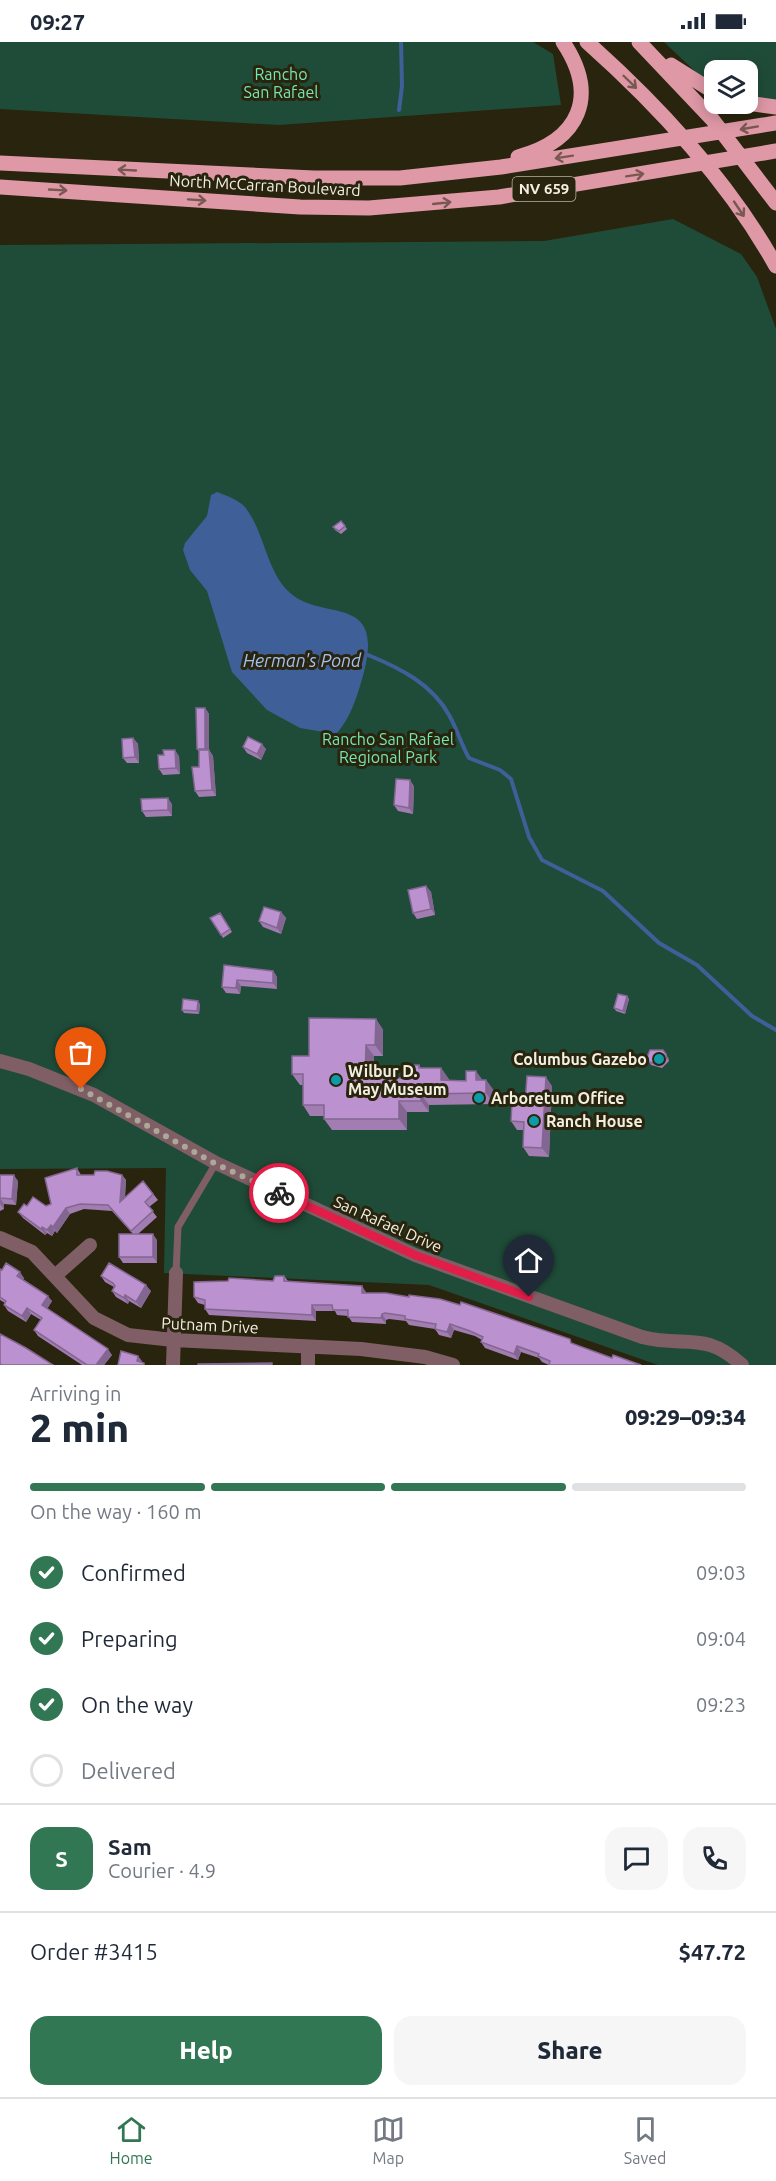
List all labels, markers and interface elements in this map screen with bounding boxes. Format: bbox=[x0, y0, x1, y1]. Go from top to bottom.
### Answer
text: 09:27 bbox=[30, 9, 85, 34]
map controls bbox=[704, 60, 758, 114]
button: layers bbox=[704, 60, 758, 114]
park label: Rancho San Rafael bbox=[244, 65, 318, 101]
one-way arrow bbox=[622, 74, 637, 89]
one-way arrow bbox=[740, 122, 759, 133]
one-way arrow bbox=[555, 152, 574, 163]
one-way arrow bbox=[118, 164, 138, 175]
one-way arrow bbox=[624, 169, 644, 180]
street label: North McCarran Boulevard bbox=[169, 171, 361, 199]
road number: NV 659 bbox=[512, 177, 576, 201]
one-way arrow bbox=[48, 184, 68, 195]
one-way arrow bbox=[186, 194, 206, 205]
one-way arrow bbox=[431, 198, 451, 209]
one-way arrow bbox=[733, 201, 745, 217]
water label: Herman's Pond bbox=[243, 650, 362, 670]
park label: Rancho San Rafael Regional Park bbox=[322, 730, 454, 766]
pin bbox=[55, 1027, 106, 1089]
icon: bag bbox=[64, 1036, 97, 1069]
place label: Columbus Gazebo bbox=[513, 1050, 647, 1068]
marker: Columbus Gazebo bbox=[652, 1052, 666, 1066]
place label: Wilbur D. May Museum bbox=[348, 1062, 447, 1098]
marker: Wilbur D. May Museum bbox=[329, 1073, 343, 1087]
place label: Arboretum Office bbox=[491, 1089, 624, 1107]
marker: Arboretum Office bbox=[472, 1091, 486, 1105]
place label: Ranch House bbox=[546, 1112, 643, 1130]
marker: Ranch House bbox=[527, 1114, 541, 1128]
courier bbox=[249, 1163, 309, 1223]
icon: bike bbox=[263, 1177, 296, 1210]
street label: San Rafael Drive bbox=[331, 1192, 445, 1256]
pin bbox=[503, 1235, 554, 1297]
icon: home bbox=[512, 1244, 545, 1277]
street label: Putnam Drive bbox=[161, 1313, 259, 1337]
text: Arriving in bbox=[30, 1382, 121, 1405]
text: 09:29–09:34 bbox=[625, 1404, 746, 1429]
text: 2 min bbox=[30, 1406, 129, 1449]
text: On the way · 160 m bbox=[30, 1500, 202, 1523]
icon: check bbox=[30, 1556, 63, 1589]
text: Confirmed bbox=[81, 1560, 186, 1585]
text: 09:03 bbox=[696, 1561, 746, 1584]
icon: check bbox=[30, 1622, 63, 1655]
text: Preparing bbox=[81, 1626, 178, 1651]
text: 09:04 bbox=[696, 1627, 746, 1650]
icon: check bbox=[30, 1688, 63, 1721]
text: On the way bbox=[81, 1692, 193, 1717]
text: 09:23 bbox=[696, 1693, 746, 1716]
text: Delivered bbox=[81, 1758, 176, 1783]
button: chat bbox=[605, 1827, 668, 1890]
button: phone bbox=[683, 1827, 746, 1890]
text: Sam bbox=[108, 1834, 152, 1859]
text: S bbox=[55, 1846, 68, 1871]
text: Courier · 4.9 bbox=[108, 1859, 216, 1882]
text: Order #3415 bbox=[30, 1939, 158, 1964]
text: $47.72 bbox=[679, 1939, 746, 1964]
button: Help bbox=[30, 2016, 382, 2085]
button: Share bbox=[394, 2016, 746, 2085]
tab: Home bbox=[110, 2113, 153, 2167]
tab: Map bbox=[372, 2113, 405, 2167]
tab: Saved bbox=[624, 2113, 666, 2167]

